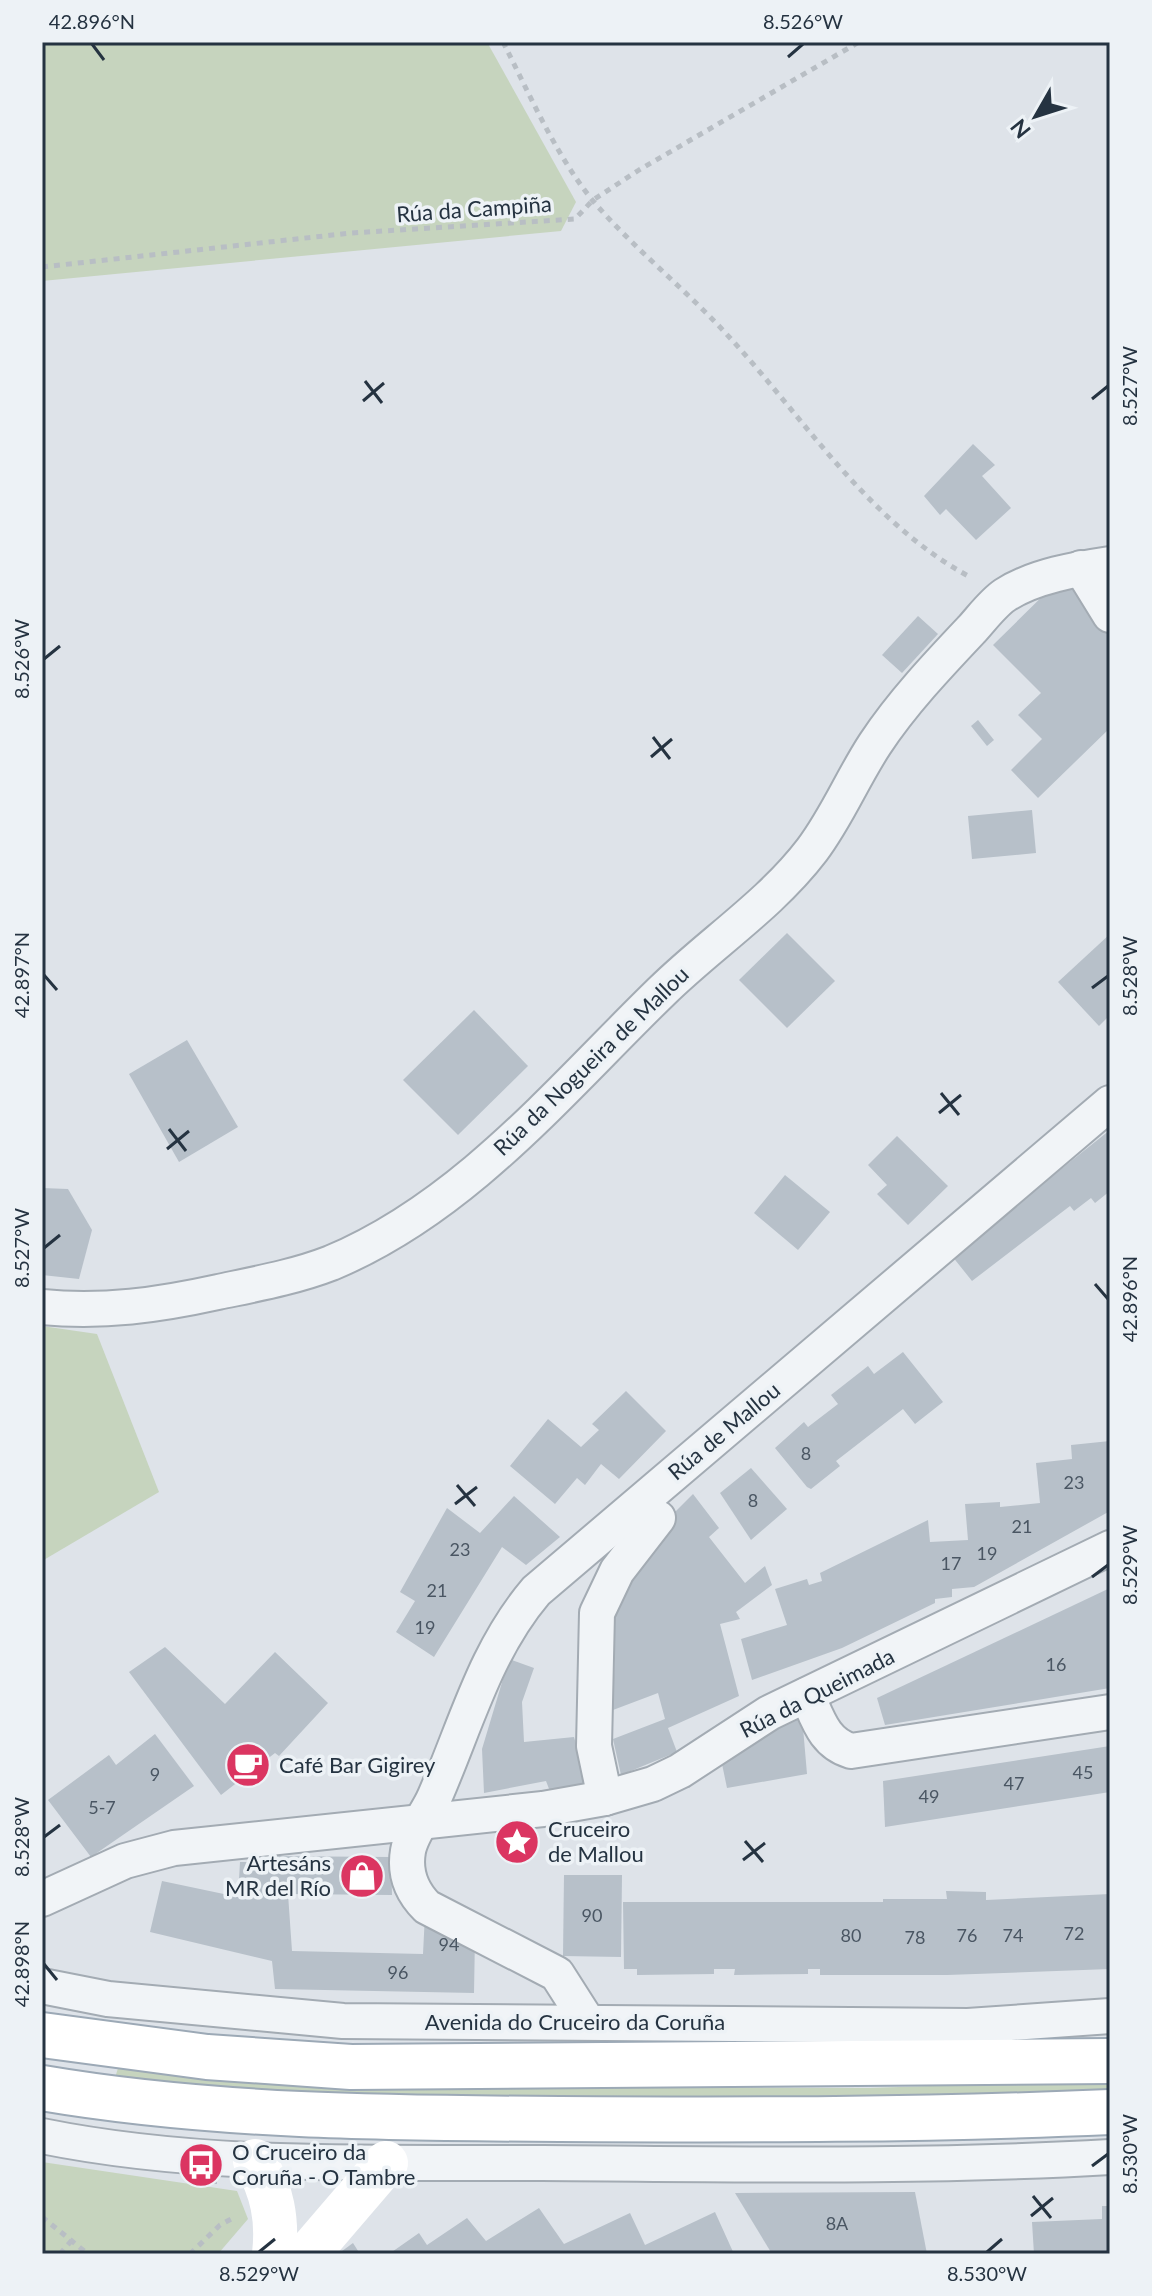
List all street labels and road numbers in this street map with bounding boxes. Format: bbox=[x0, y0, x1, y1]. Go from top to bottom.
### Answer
street label: Rúa da Campiña bbox=[395, 190, 553, 227]
street label: Rúa da Nogueira de Mallou bbox=[488, 960, 694, 1161]
street label: Rúa de Mallou bbox=[662, 1376, 785, 1485]
street label: Rúa da Queimada bbox=[735, 1642, 899, 1743]
street label: Avenida do Cruceiro da Coruña bbox=[425, 2008, 725, 2035]

